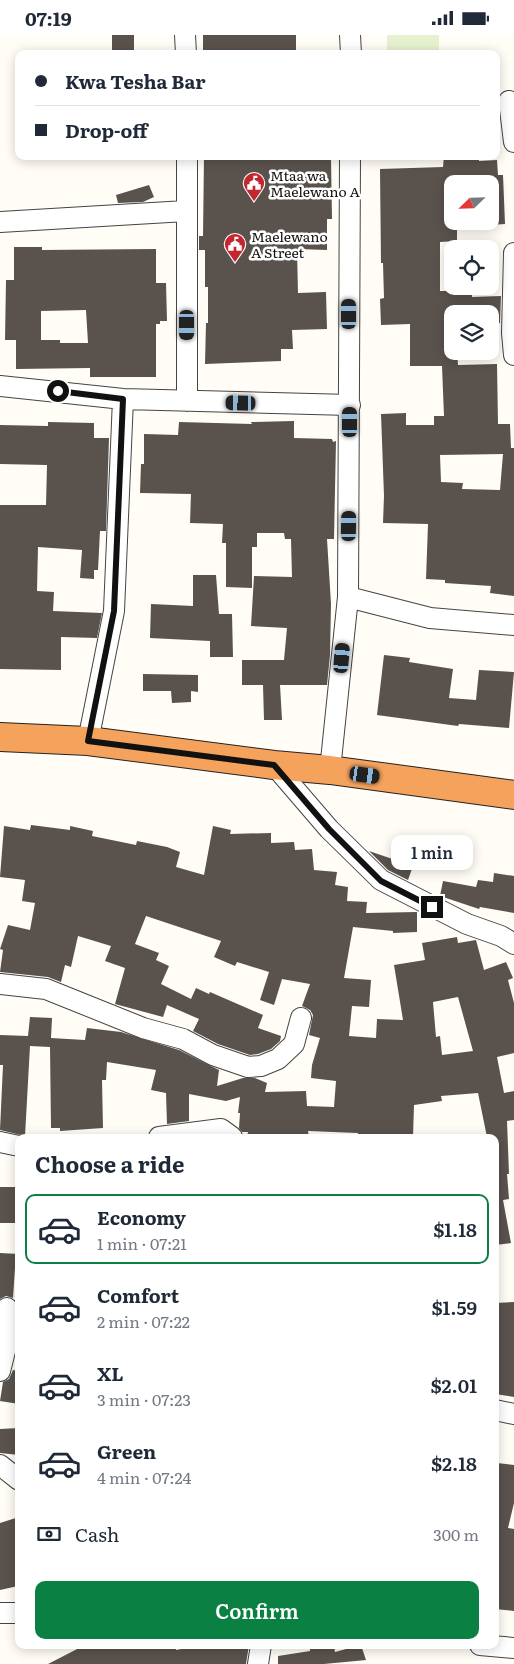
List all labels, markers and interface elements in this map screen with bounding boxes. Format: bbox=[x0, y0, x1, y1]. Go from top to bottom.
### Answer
text: 07:19 bbox=[25, 4, 72, 32]
text: Kwa Tesha Bar bbox=[65, 67, 205, 95]
text: Drop-off bbox=[65, 116, 148, 144]
place label: Mtaa wa Maelewano A bbox=[270, 165, 360, 201]
public building icon: Mtaa wa Maelewano A bbox=[242, 171, 266, 202]
north arrow bbox=[444, 175, 499, 230]
map controls bbox=[444, 175, 499, 360]
place label: Maelewano A Street bbox=[251, 226, 328, 262]
public building icon: Maelewano A Street bbox=[223, 232, 247, 263]
button: locate bbox=[444, 240, 499, 295]
car bbox=[341, 299, 356, 329]
button: layers bbox=[444, 305, 499, 360]
car bbox=[179, 310, 194, 340]
route start bbox=[47, 380, 69, 402]
car bbox=[225, 395, 256, 411]
car bbox=[342, 407, 357, 437]
car bbox=[341, 511, 356, 541]
car bbox=[333, 642, 350, 674]
car bbox=[349, 765, 380, 785]
callout: 1 min bbox=[391, 835, 473, 869]
text: 1 min bbox=[411, 840, 453, 864]
route end bbox=[421, 896, 443, 918]
text: Choose a ride bbox=[35, 1147, 184, 1180]
text: Economy bbox=[97, 1203, 186, 1231]
icon: car bbox=[37, 1207, 82, 1252]
text: $1.18 bbox=[433, 1215, 477, 1243]
text: 1 min · 07:21 bbox=[97, 1231, 187, 1255]
text: Comfort bbox=[97, 1281, 179, 1309]
icon: car bbox=[37, 1285, 82, 1330]
text: $1.59 bbox=[431, 1293, 477, 1321]
text: 2 min · 07:22 bbox=[97, 1309, 190, 1333]
text: XL bbox=[97, 1359, 124, 1387]
icon: car bbox=[37, 1363, 82, 1408]
text: $2.01 bbox=[430, 1371, 477, 1399]
text: 3 min · 07:23 bbox=[97, 1387, 191, 1411]
text: Green bbox=[97, 1437, 156, 1465]
icon: car bbox=[37, 1441, 82, 1486]
text: $2.18 bbox=[431, 1449, 477, 1477]
text: 4 min · 07:24 bbox=[97, 1465, 191, 1489]
icon: cash bbox=[35, 1520, 63, 1548]
text: Cash bbox=[75, 1520, 119, 1548]
text: 300 m bbox=[433, 1522, 479, 1546]
button: Confirm bbox=[35, 1581, 479, 1639]

